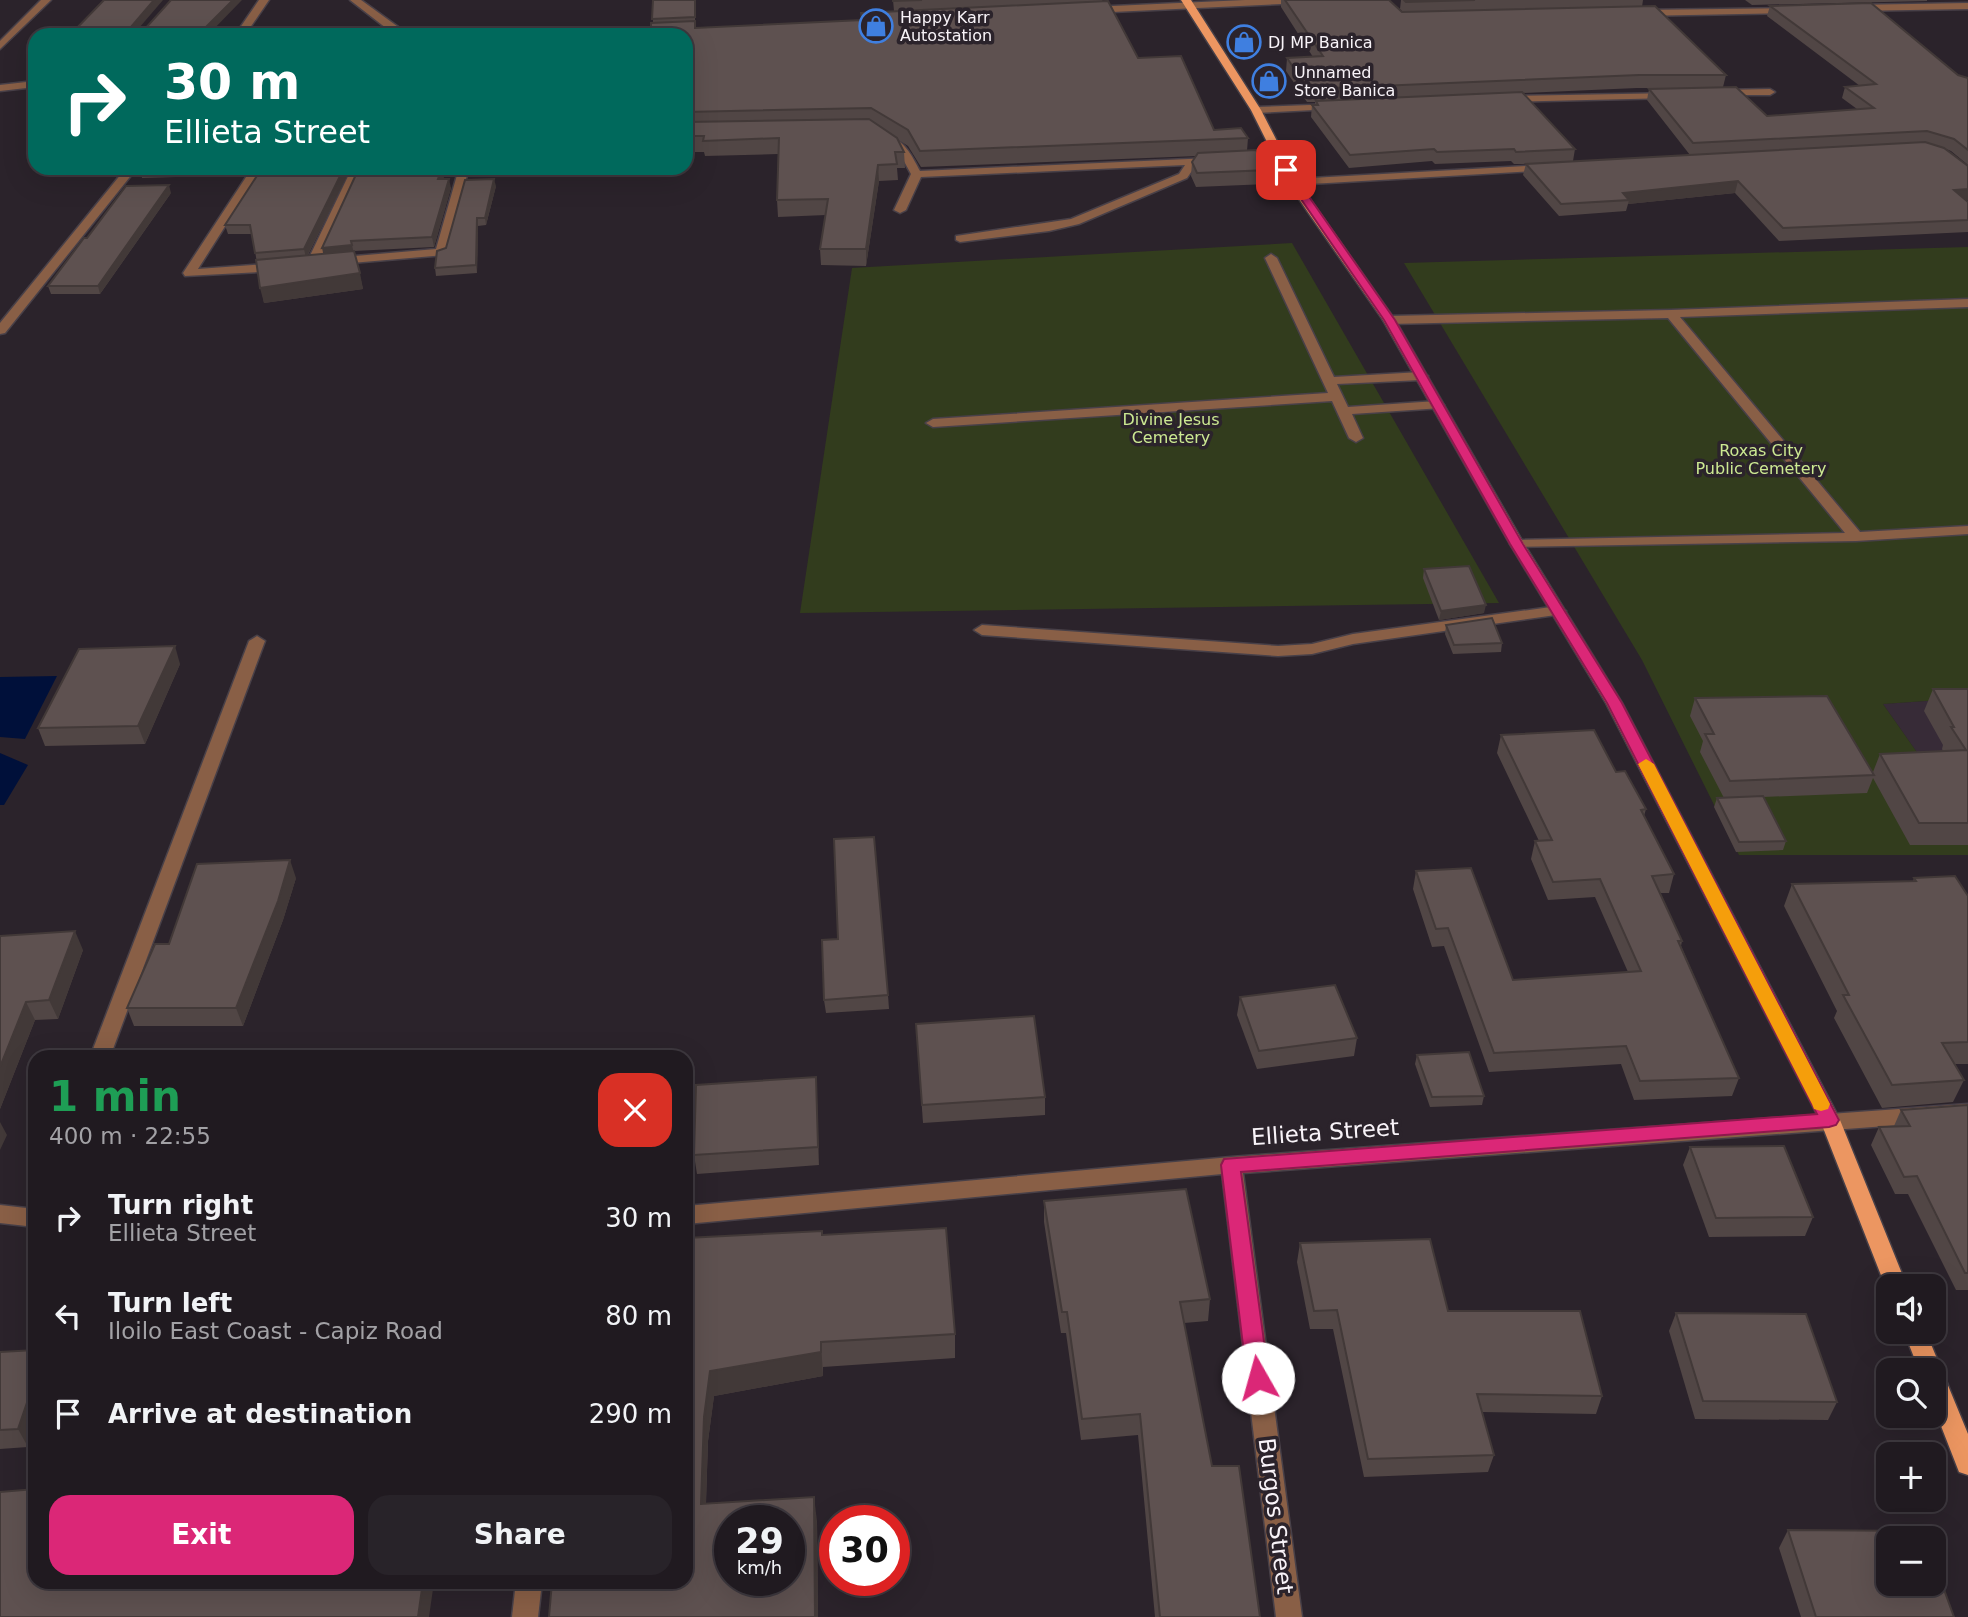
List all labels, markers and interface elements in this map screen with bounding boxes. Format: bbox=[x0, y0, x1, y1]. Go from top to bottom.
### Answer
shop icon: Happy Karr Autostation bbox=[857, 7, 895, 45]
place label: Happy Karr Autostation bbox=[900, 8, 992, 45]
shop icon: DJ MP Banica bbox=[1225, 23, 1263, 61]
place label: DJ MP Banica bbox=[1268, 33, 1373, 52]
text: 30 m bbox=[164, 54, 300, 111]
icon: right bbox=[49, 56, 140, 147]
shop icon: Unnamed Store Banica bbox=[1250, 62, 1288, 100]
place label: Unnamed Store Banica bbox=[1294, 63, 1395, 100]
text: Ellieta Street bbox=[164, 113, 370, 151]
pin bbox=[1256, 140, 1316, 200]
icon: arrive bbox=[1267, 151, 1305, 189]
park label: Divine Jesus Cemetery bbox=[1122, 410, 1220, 447]
park label: Roxas City Public Cemetery bbox=[1695, 441, 1827, 478]
text: 1 min bbox=[49, 1072, 181, 1121]
button: close bbox=[598, 1073, 672, 1147]
street label: Ellieta Street bbox=[1250, 1114, 1400, 1150]
text: 400 m · 22:55 bbox=[49, 1123, 211, 1149]
text: Turn right bbox=[108, 1190, 253, 1220]
icon: right bbox=[49, 1199, 87, 1237]
text: 30 m bbox=[605, 1203, 672, 1233]
text: Ellieta Street bbox=[108, 1220, 256, 1246]
map controls bbox=[1876, 1274, 1946, 1596]
button: sound bbox=[1876, 1274, 1946, 1344]
text: Turn left bbox=[108, 1288, 232, 1318]
icon: left bbox=[49, 1297, 87, 1335]
text: 80 m bbox=[605, 1301, 672, 1331]
text: Iloilo East Coast - Capiz Road bbox=[108, 1318, 443, 1344]
position arrow bbox=[1221, 1341, 1295, 1415]
button: search bbox=[1876, 1358, 1946, 1428]
icon: arrive bbox=[49, 1395, 87, 1433]
text: Arrive at destination bbox=[108, 1399, 412, 1429]
text: 290 m bbox=[589, 1399, 672, 1429]
street label: Burgos Street bbox=[1254, 1436, 1298, 1596]
button: + bbox=[1876, 1442, 1946, 1512]
button: Exit bbox=[49, 1495, 354, 1575]
button: Share bbox=[368, 1495, 672, 1575]
speed limit sign: 30 bbox=[819, 1505, 910, 1596]
text: 29 bbox=[735, 1521, 784, 1561]
button: − bbox=[1876, 1526, 1946, 1596]
text: km/h bbox=[737, 1557, 782, 1578]

